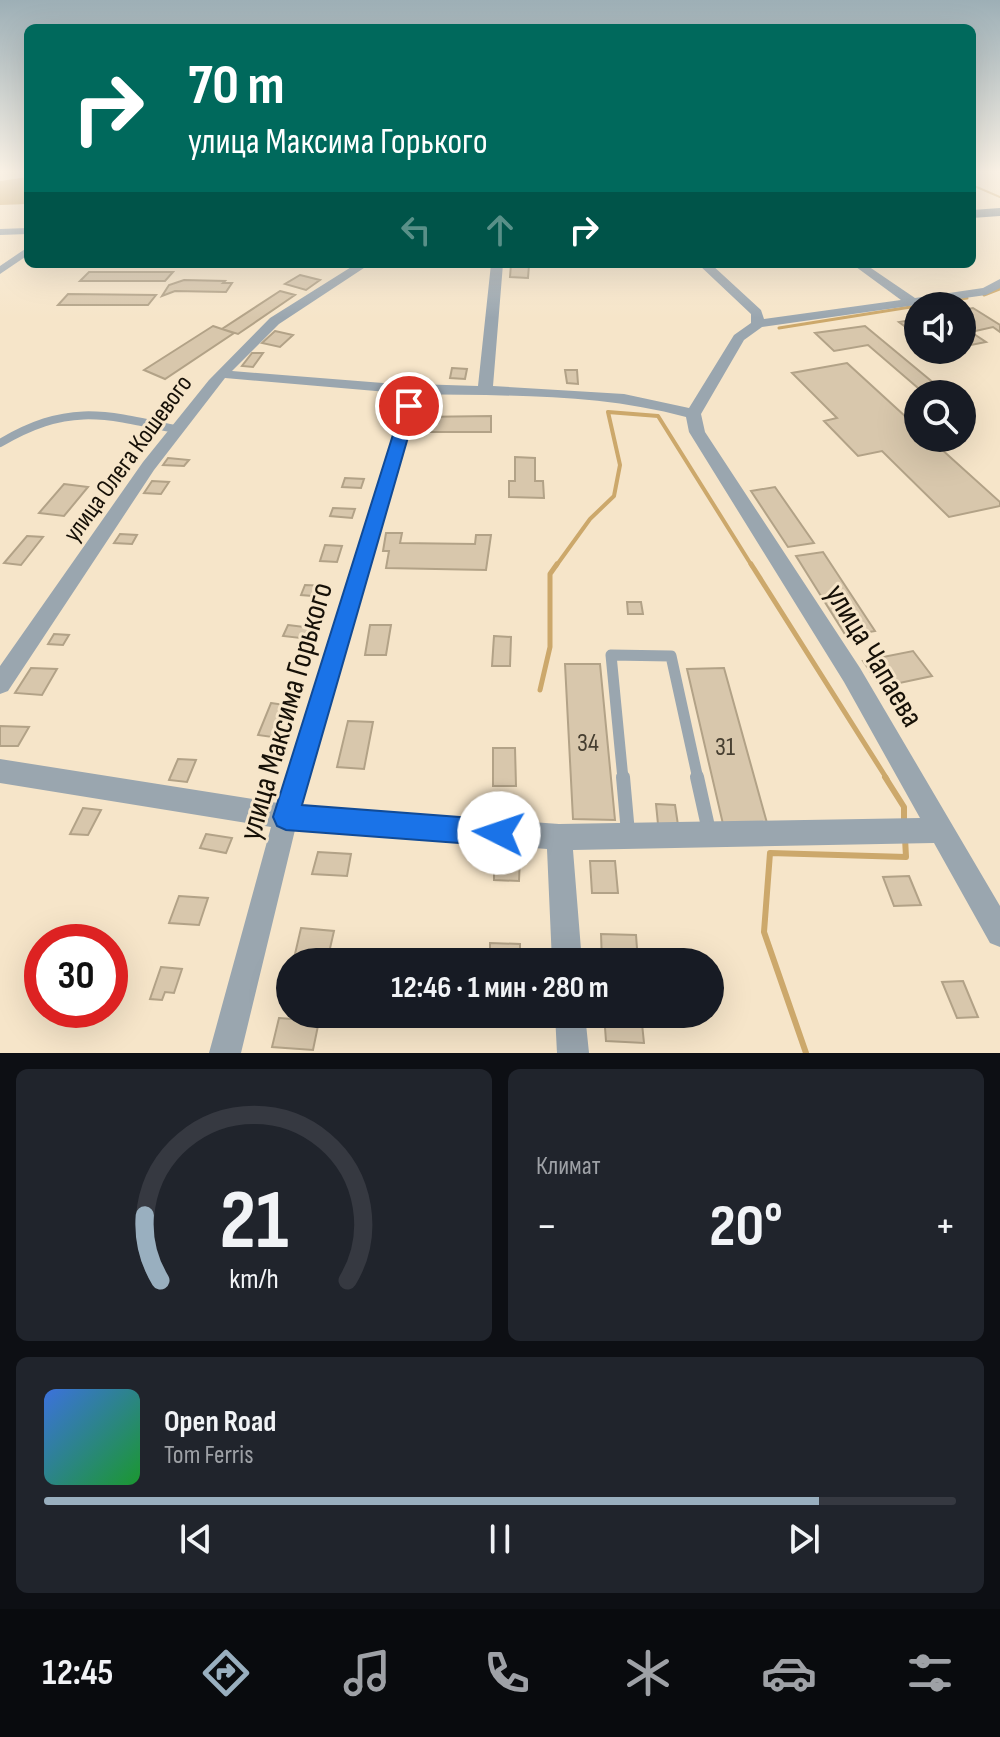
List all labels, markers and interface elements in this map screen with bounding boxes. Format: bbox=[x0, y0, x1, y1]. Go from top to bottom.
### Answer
text: 70 m bbox=[188, 53, 285, 120]
icon: right bbox=[56, 56, 160, 160]
text: улица Максима Горького bbox=[188, 121, 488, 164]
icon: left bbox=[394, 208, 438, 252]
icon: ahead bbox=[478, 208, 522, 252]
icon: right bbox=[562, 208, 606, 252]
map controls bbox=[904, 292, 976, 452]
button: sound bbox=[904, 292, 976, 364]
street label: улица Олега Кошевого bbox=[57, 369, 199, 549]
pin bbox=[375, 372, 443, 440]
button: search bbox=[904, 380, 976, 452]
icon: arrive bbox=[387, 384, 431, 428]
street label: улица Чапаева bbox=[816, 577, 931, 734]
street label: улица Максима Горького bbox=[231, 578, 342, 845]
house number: 34 bbox=[577, 728, 599, 759]
house number: 31 bbox=[715, 732, 735, 763]
position arrow bbox=[457, 791, 541, 875]
speed limit sign: 30 bbox=[24, 924, 128, 1028]
text: 12:46 · 1 мин · 280 m bbox=[391, 970, 609, 1006]
text: Климат bbox=[536, 1151, 600, 1182]
text: 21 bbox=[219, 1172, 289, 1272]
text: 20° bbox=[709, 1191, 783, 1263]
text: − bbox=[536, 1200, 558, 1253]
text: + bbox=[934, 1200, 956, 1253]
text: km/h bbox=[229, 1262, 279, 1297]
text: Open Road bbox=[164, 1404, 276, 1440]
text: Tom Ferris bbox=[164, 1440, 254, 1471]
icon: previous bbox=[174, 1517, 218, 1561]
icon: pause bbox=[478, 1517, 522, 1561]
icon: next bbox=[782, 1517, 826, 1561]
icon: directions bbox=[198, 1645, 254, 1701]
icon: music bbox=[339, 1645, 395, 1701]
icon: phone bbox=[479, 1645, 535, 1701]
icon: climate bbox=[620, 1645, 676, 1701]
icon: car bbox=[761, 1645, 817, 1701]
icon: filters bbox=[902, 1645, 958, 1701]
text: 12:45 bbox=[42, 1652, 113, 1695]

